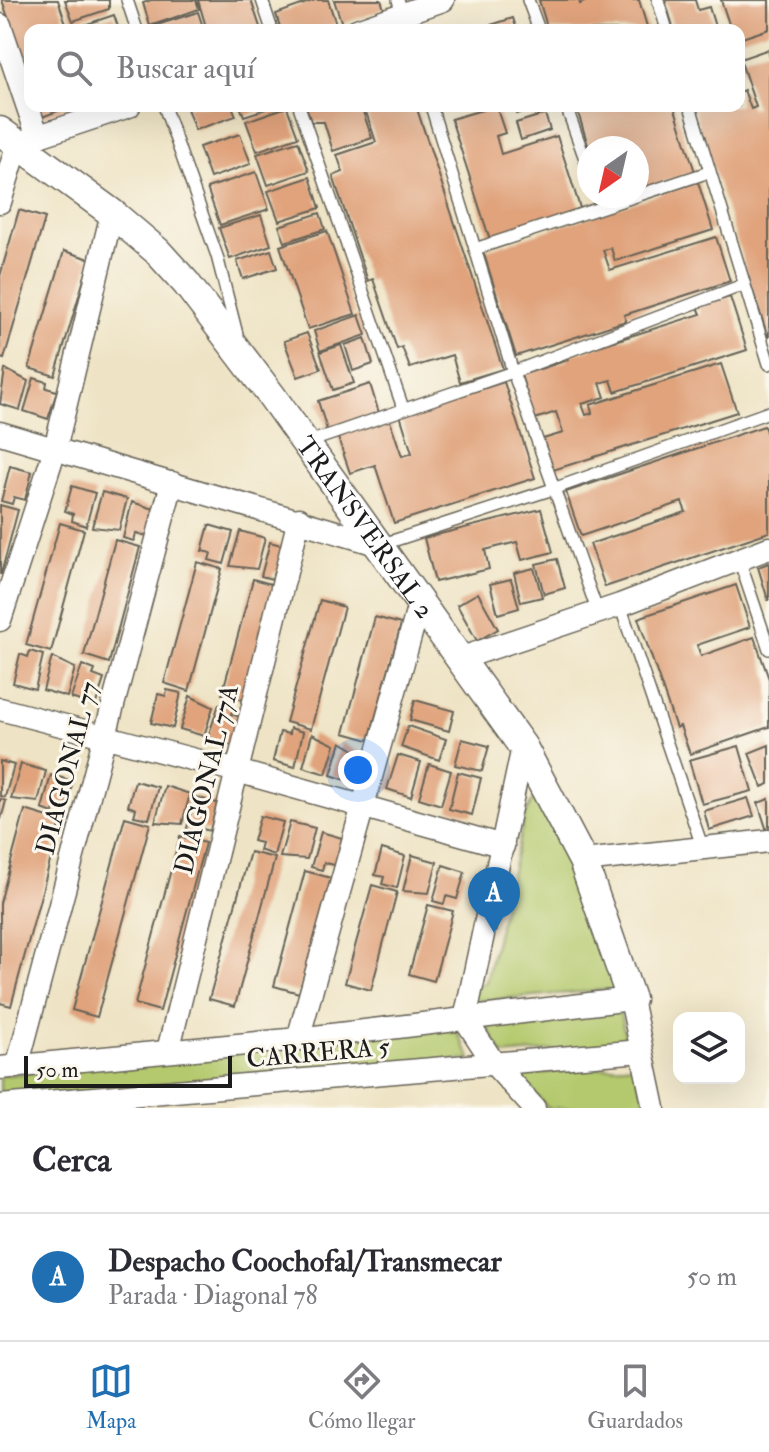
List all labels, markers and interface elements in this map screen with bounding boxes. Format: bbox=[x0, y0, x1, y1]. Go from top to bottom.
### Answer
search box bbox=[24, 24, 745, 112]
icon: search bbox=[52, 46, 96, 90]
text: Buscar aquí bbox=[116, 50, 255, 87]
north arrow bbox=[577, 136, 649, 208]
street label: TRANSVERSAL 2 bbox=[289, 430, 441, 625]
street label: DIAGONAL 77 bbox=[30, 678, 106, 858]
street label: DIAGONAL 77A bbox=[168, 681, 246, 877]
your location bbox=[338, 750, 378, 790]
pin: A bbox=[468, 867, 520, 933]
map controls bbox=[673, 1012, 745, 1084]
button: layers bbox=[673, 1012, 745, 1084]
street label: CARRERA 5 bbox=[245, 1031, 392, 1075]
scale bar bbox=[24, 1052, 232, 1088]
text: 50 m bbox=[36, 1056, 78, 1084]
text: Cerca bbox=[32, 1139, 111, 1182]
text: Despacho Coochofal/Transmecar bbox=[108, 1243, 502, 1280]
text: A bbox=[50, 1261, 66, 1293]
text: 50 m bbox=[687, 1261, 737, 1293]
text: Parada · Diagonal 78 bbox=[108, 1280, 318, 1312]
tab: Mapa bbox=[86, 1359, 136, 1435]
tab: Cómo llegar bbox=[308, 1359, 415, 1435]
tab: Guardados bbox=[587, 1359, 683, 1435]

